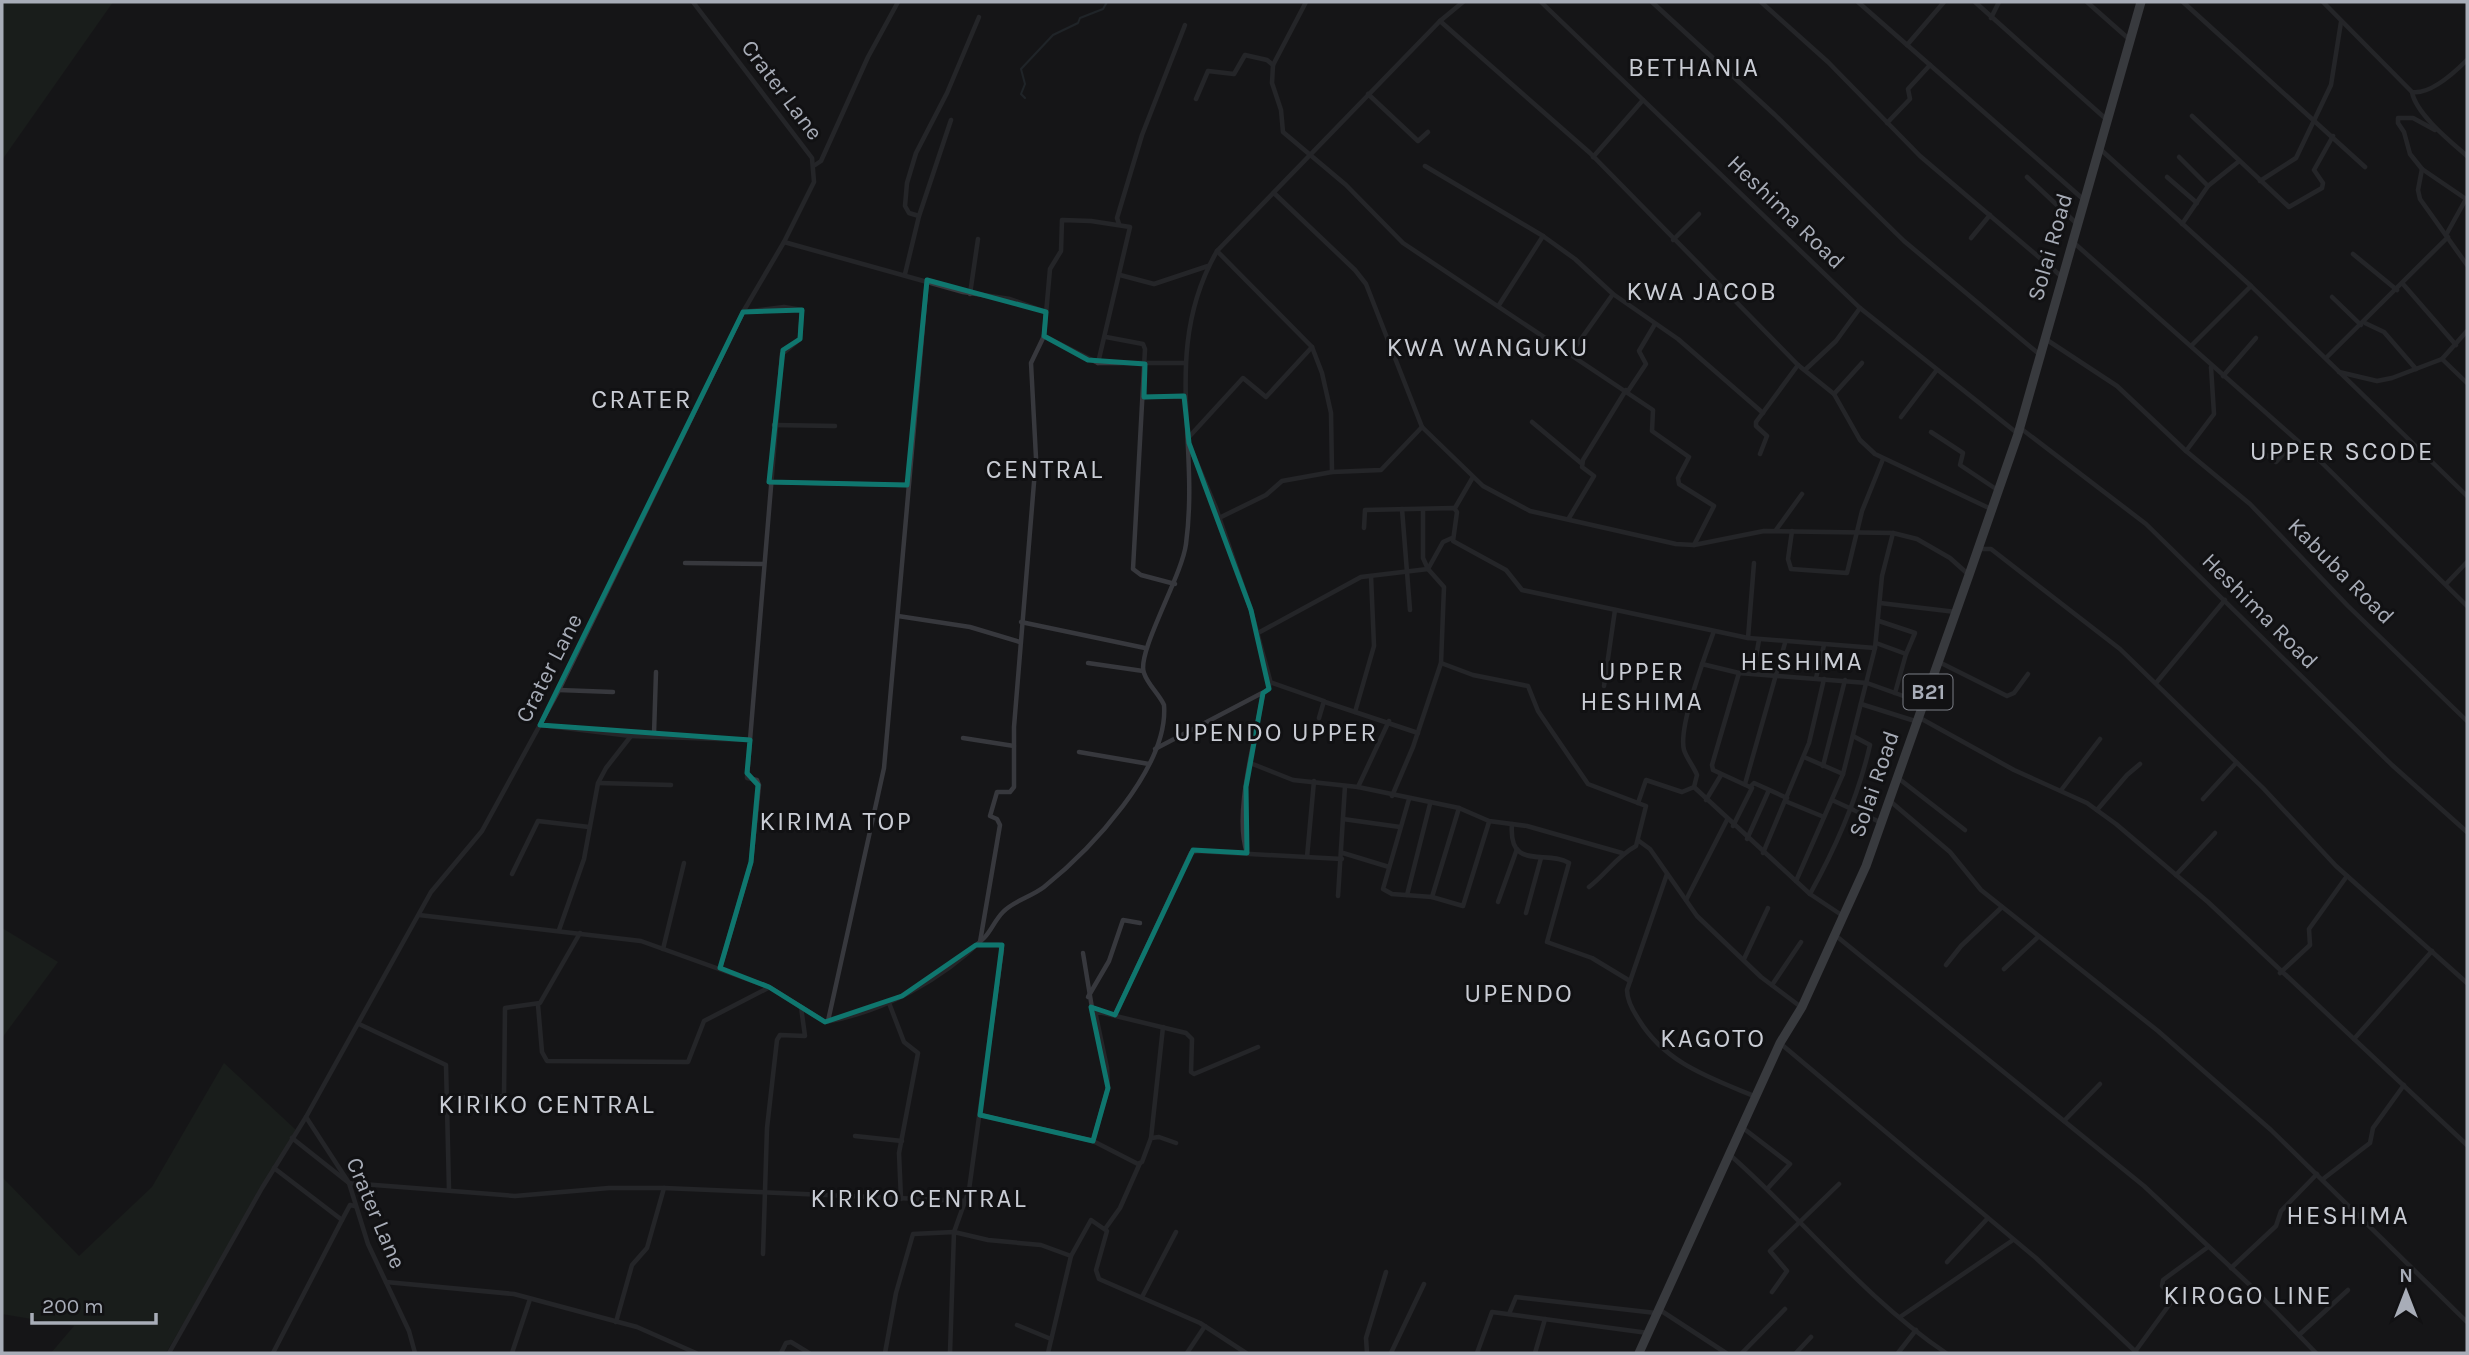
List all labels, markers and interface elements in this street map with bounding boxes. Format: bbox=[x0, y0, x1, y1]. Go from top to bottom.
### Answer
street label: Crater Lane bbox=[736, 35, 828, 145]
district label: BETHANIA bbox=[1628, 52, 1760, 83]
street label: Heshima Road bbox=[1722, 149, 1850, 275]
street label: Solai Road bbox=[2022, 190, 2078, 304]
district label: KWA JACOB bbox=[1626, 276, 1778, 307]
district label: KWA WANGUKU bbox=[1387, 332, 1589, 363]
district label: CRATER bbox=[591, 384, 693, 415]
district label: UPPER SCODE bbox=[2250, 436, 2434, 467]
district label: CENTRAL bbox=[986, 454, 1104, 485]
street label: Kabuba Road bbox=[2282, 512, 2400, 630]
street label: Heshima Road bbox=[2197, 548, 2323, 674]
street label: Crater Lane bbox=[510, 609, 588, 727]
district label: HESHIMA bbox=[1740, 646, 1864, 677]
district label: UPPER HESHIMA bbox=[1580, 656, 1704, 717]
road number: B21 bbox=[1904, 674, 1952, 710]
district label: UPENDO UPPER bbox=[1174, 717, 1378, 748]
street label: Solai Road bbox=[1843, 727, 1905, 841]
district label: KIRIMA TOP bbox=[759, 806, 913, 837]
district label: UPENDO bbox=[1464, 978, 1574, 1009]
district label: KAGOTO bbox=[1660, 1023, 1766, 1054]
district label: KIRIKO CENTRAL bbox=[438, 1089, 656, 1120]
street label: Crater Lane bbox=[340, 1153, 412, 1273]
district label: KIRIKO CENTRAL bbox=[810, 1183, 1028, 1214]
district label: HESHIMA bbox=[2286, 1200, 2410, 1231]
north arrow bbox=[2371, 1257, 2441, 1327]
text: N bbox=[2399, 1265, 2413, 1287]
district label: KIROGO LINE bbox=[2163, 1280, 2333, 1311]
scale bar bbox=[32, 1282, 156, 1326]
text: 200 m bbox=[42, 1294, 104, 1318]

